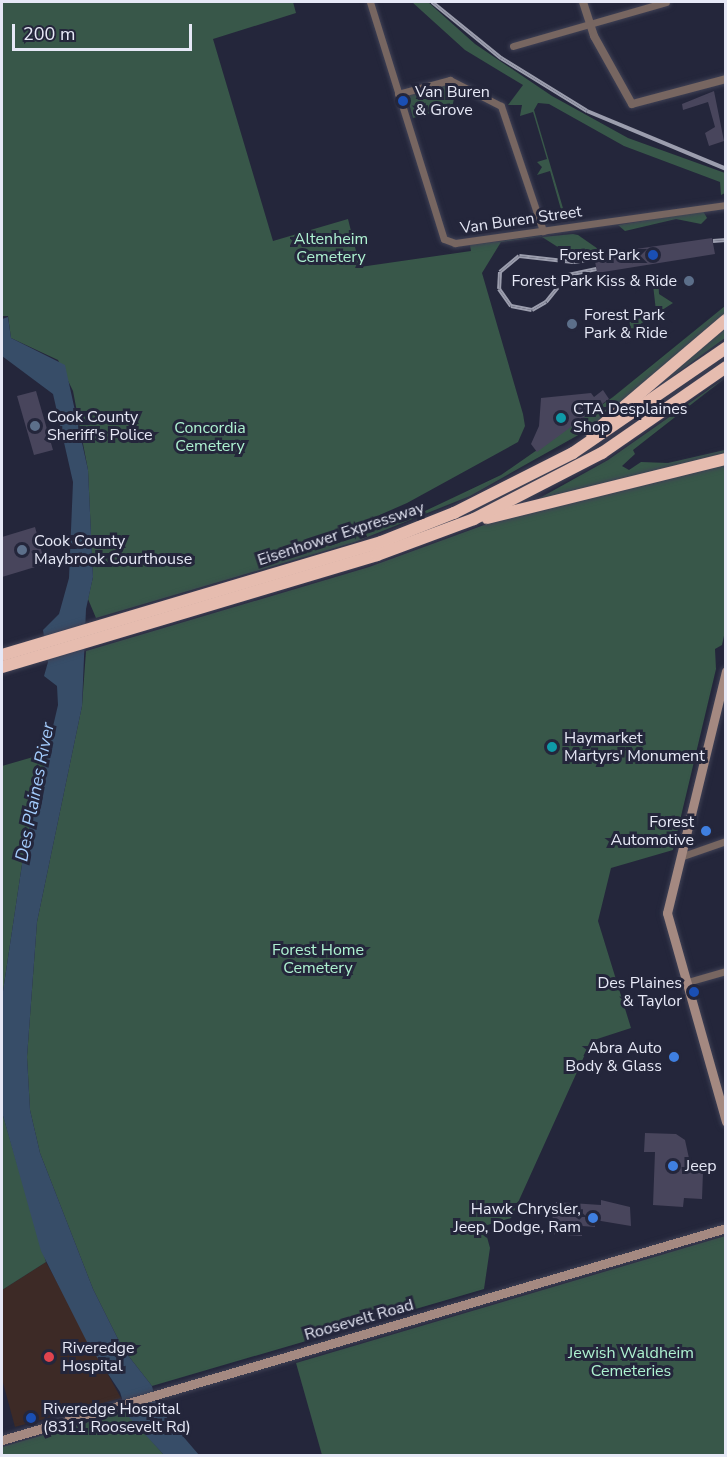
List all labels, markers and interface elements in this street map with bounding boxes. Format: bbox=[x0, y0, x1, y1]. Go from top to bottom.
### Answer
scale bar bbox=[15, 12, 195, 50]
text: 200 m bbox=[23, 22, 75, 46]
place label: Van Buren & Grove bbox=[415, 82, 490, 120]
marker: Van Buren & Grove bbox=[396, 94, 410, 108]
street label: Van Buren Street bbox=[459, 202, 583, 238]
park label: Altenheim Cemetery bbox=[294, 229, 368, 267]
place label: Forest Park bbox=[559, 245, 640, 265]
marker: Forest Park bbox=[644, 246, 662, 264]
place label: Forest Park Kiss & Ride bbox=[511, 271, 677, 291]
marker: Forest Park Kiss & Ride bbox=[682, 274, 696, 288]
place label: Forest Park Park & Ride bbox=[584, 305, 668, 343]
marker: Forest Park Park & Ride bbox=[565, 317, 579, 331]
place label: CTA Desplaines Shop bbox=[573, 399, 687, 437]
place label: Cook County Sheriff's Police bbox=[47, 407, 152, 445]
marker: CTA Desplaines Shop bbox=[554, 411, 568, 425]
park label: Concordia Cemetery bbox=[174, 418, 246, 456]
marker: Cook County Sheriff's Police bbox=[28, 419, 42, 433]
street label: Eisenhower Expressway bbox=[255, 498, 427, 570]
place label: Cook County Maybrook Courthouse bbox=[34, 531, 192, 569]
marker: Cook County Maybrook Courthouse bbox=[15, 543, 29, 557]
water label: Des Plaines River bbox=[11, 721, 59, 863]
place label: Haymarket Martyrs' Monument bbox=[564, 728, 705, 766]
marker: Haymarket Martyrs' Monument bbox=[545, 740, 559, 754]
place label: Forest Automotive bbox=[610, 812, 694, 850]
marker: Forest Automotive bbox=[699, 824, 713, 838]
park label: Forest Home Cemetery bbox=[272, 940, 364, 978]
place label: Des Plaines & Taylor bbox=[597, 973, 682, 1011]
marker: Des Plaines & Taylor bbox=[687, 985, 701, 999]
place label: Abra Auto Body & Glass bbox=[565, 1038, 662, 1076]
marker: Abra Auto Body & Glass bbox=[667, 1050, 681, 1064]
place label: Jeep bbox=[685, 1156, 717, 1176]
marker: Jeep bbox=[666, 1159, 680, 1173]
place label: Hawk Chrysler, Jeep, Dodge, Ram bbox=[453, 1199, 581, 1237]
marker: Hawk Chrysler, Jeep, Dodge, Ram bbox=[586, 1211, 600, 1225]
street label: Roosevelt Road bbox=[302, 1295, 416, 1345]
place label: Riveredge Hospital bbox=[62, 1338, 134, 1376]
park label: Jewish Waldheim Cemeteries bbox=[568, 1343, 694, 1381]
marker: Riveredge Hospital bbox=[40, 1348, 58, 1366]
place label: Riveredge Hospital (8311 Roosevelt Rd) bbox=[43, 1399, 191, 1437]
marker: Riveredge Hospital (8311 Roosevelt Rd) bbox=[24, 1411, 38, 1425]

